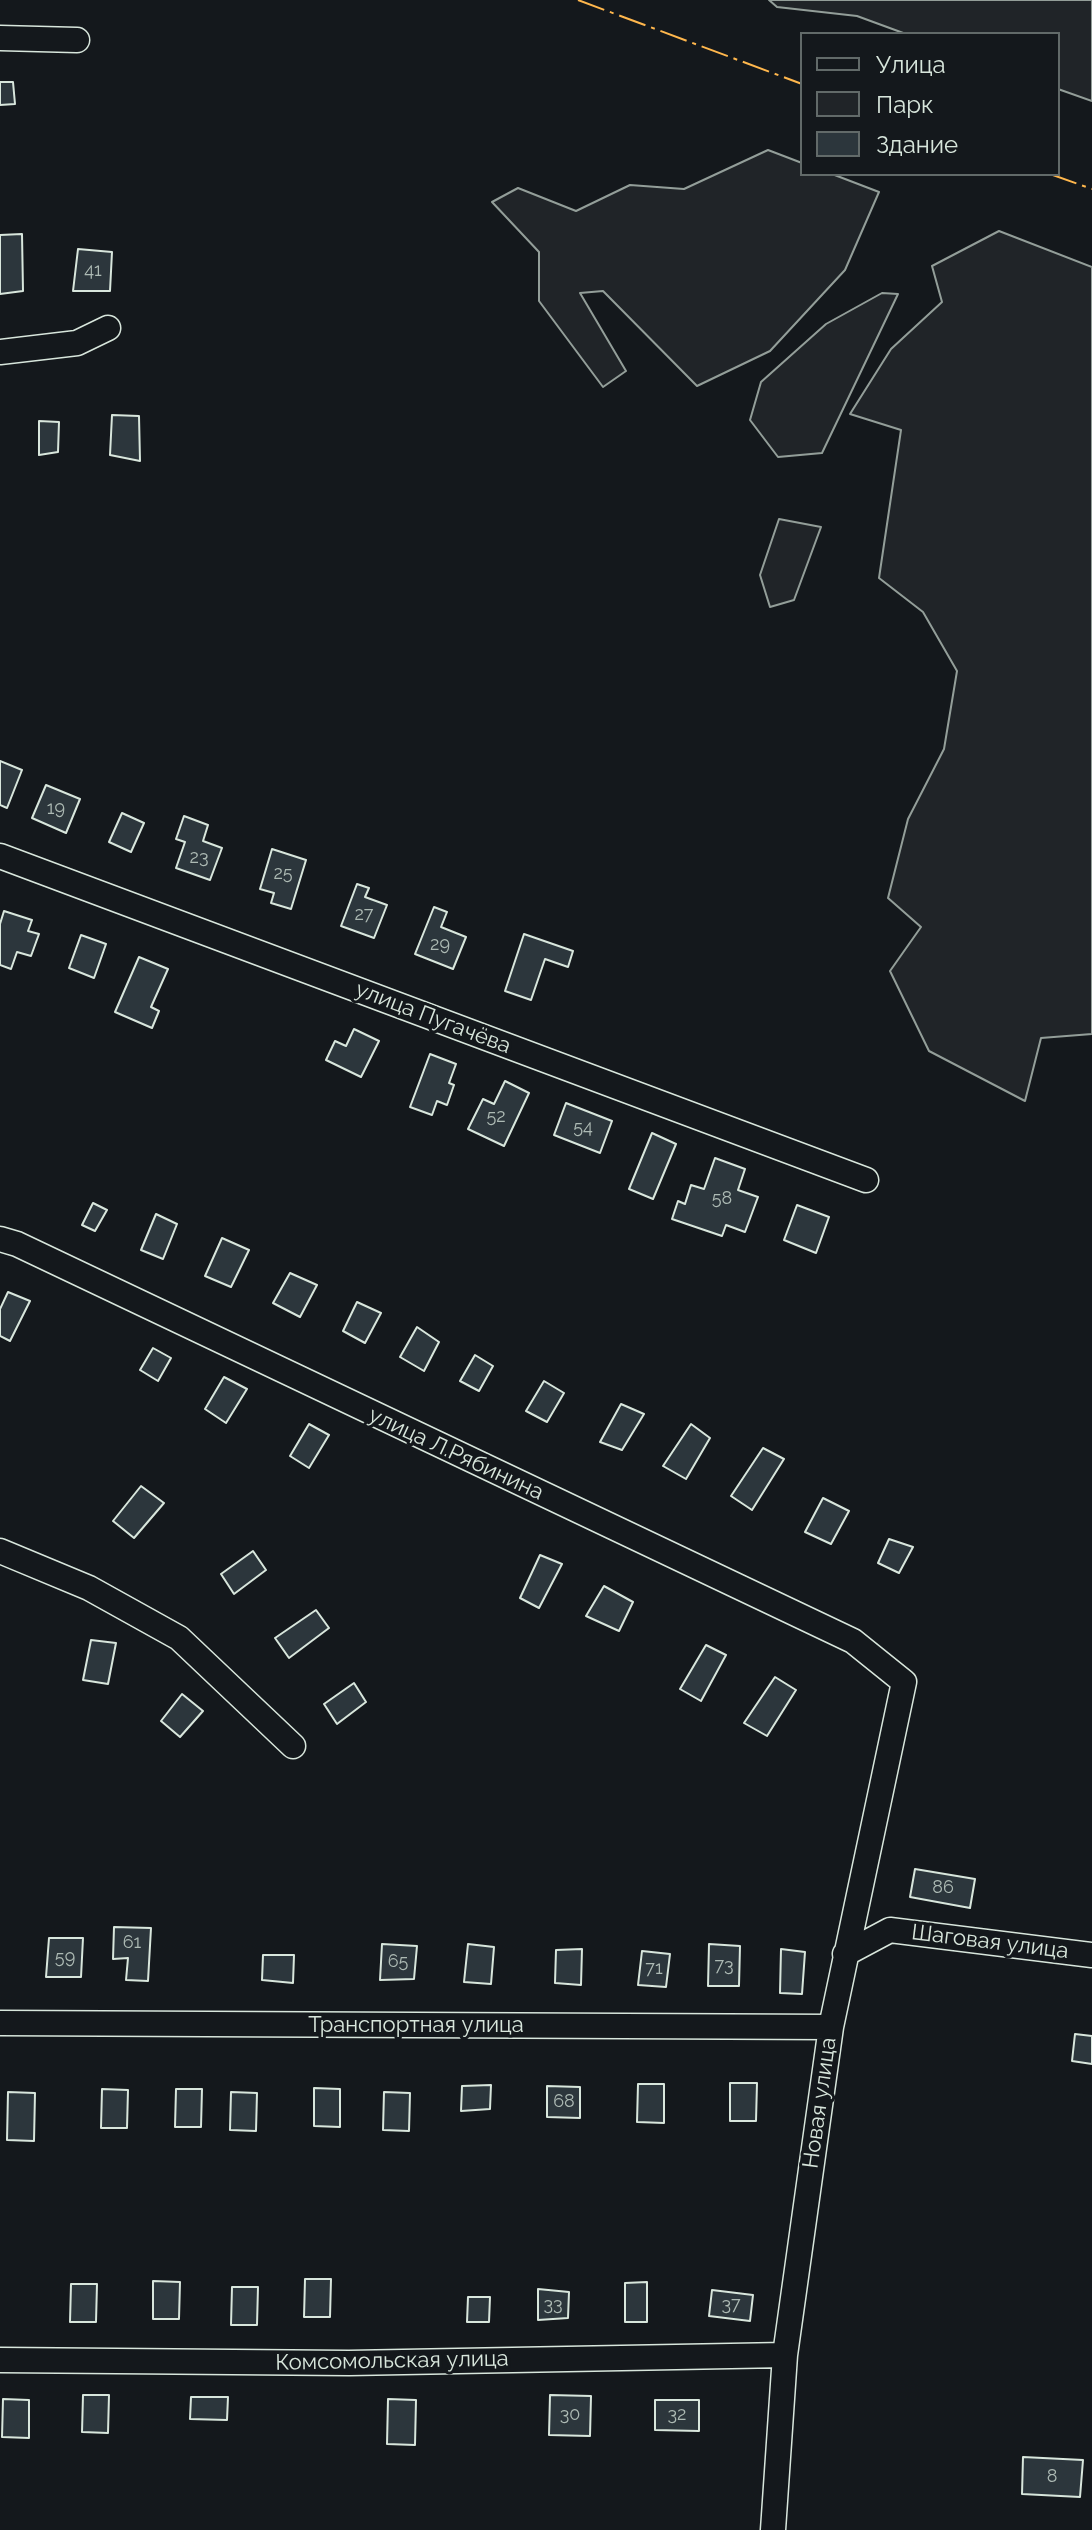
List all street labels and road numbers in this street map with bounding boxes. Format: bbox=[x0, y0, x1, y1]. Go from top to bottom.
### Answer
street label: улица Пугачёва bbox=[352, 976, 514, 1060]
street label: улица Л.Рябинина bbox=[364, 1402, 548, 1506]
street label: Шаговая улица bbox=[910, 1919, 1070, 1965]
street label: Транспортная улица bbox=[308, 2012, 524, 2038]
street label: Новая улица bbox=[798, 2036, 842, 2170]
street label: Комсомольская улица bbox=[275, 2346, 509, 2376]

